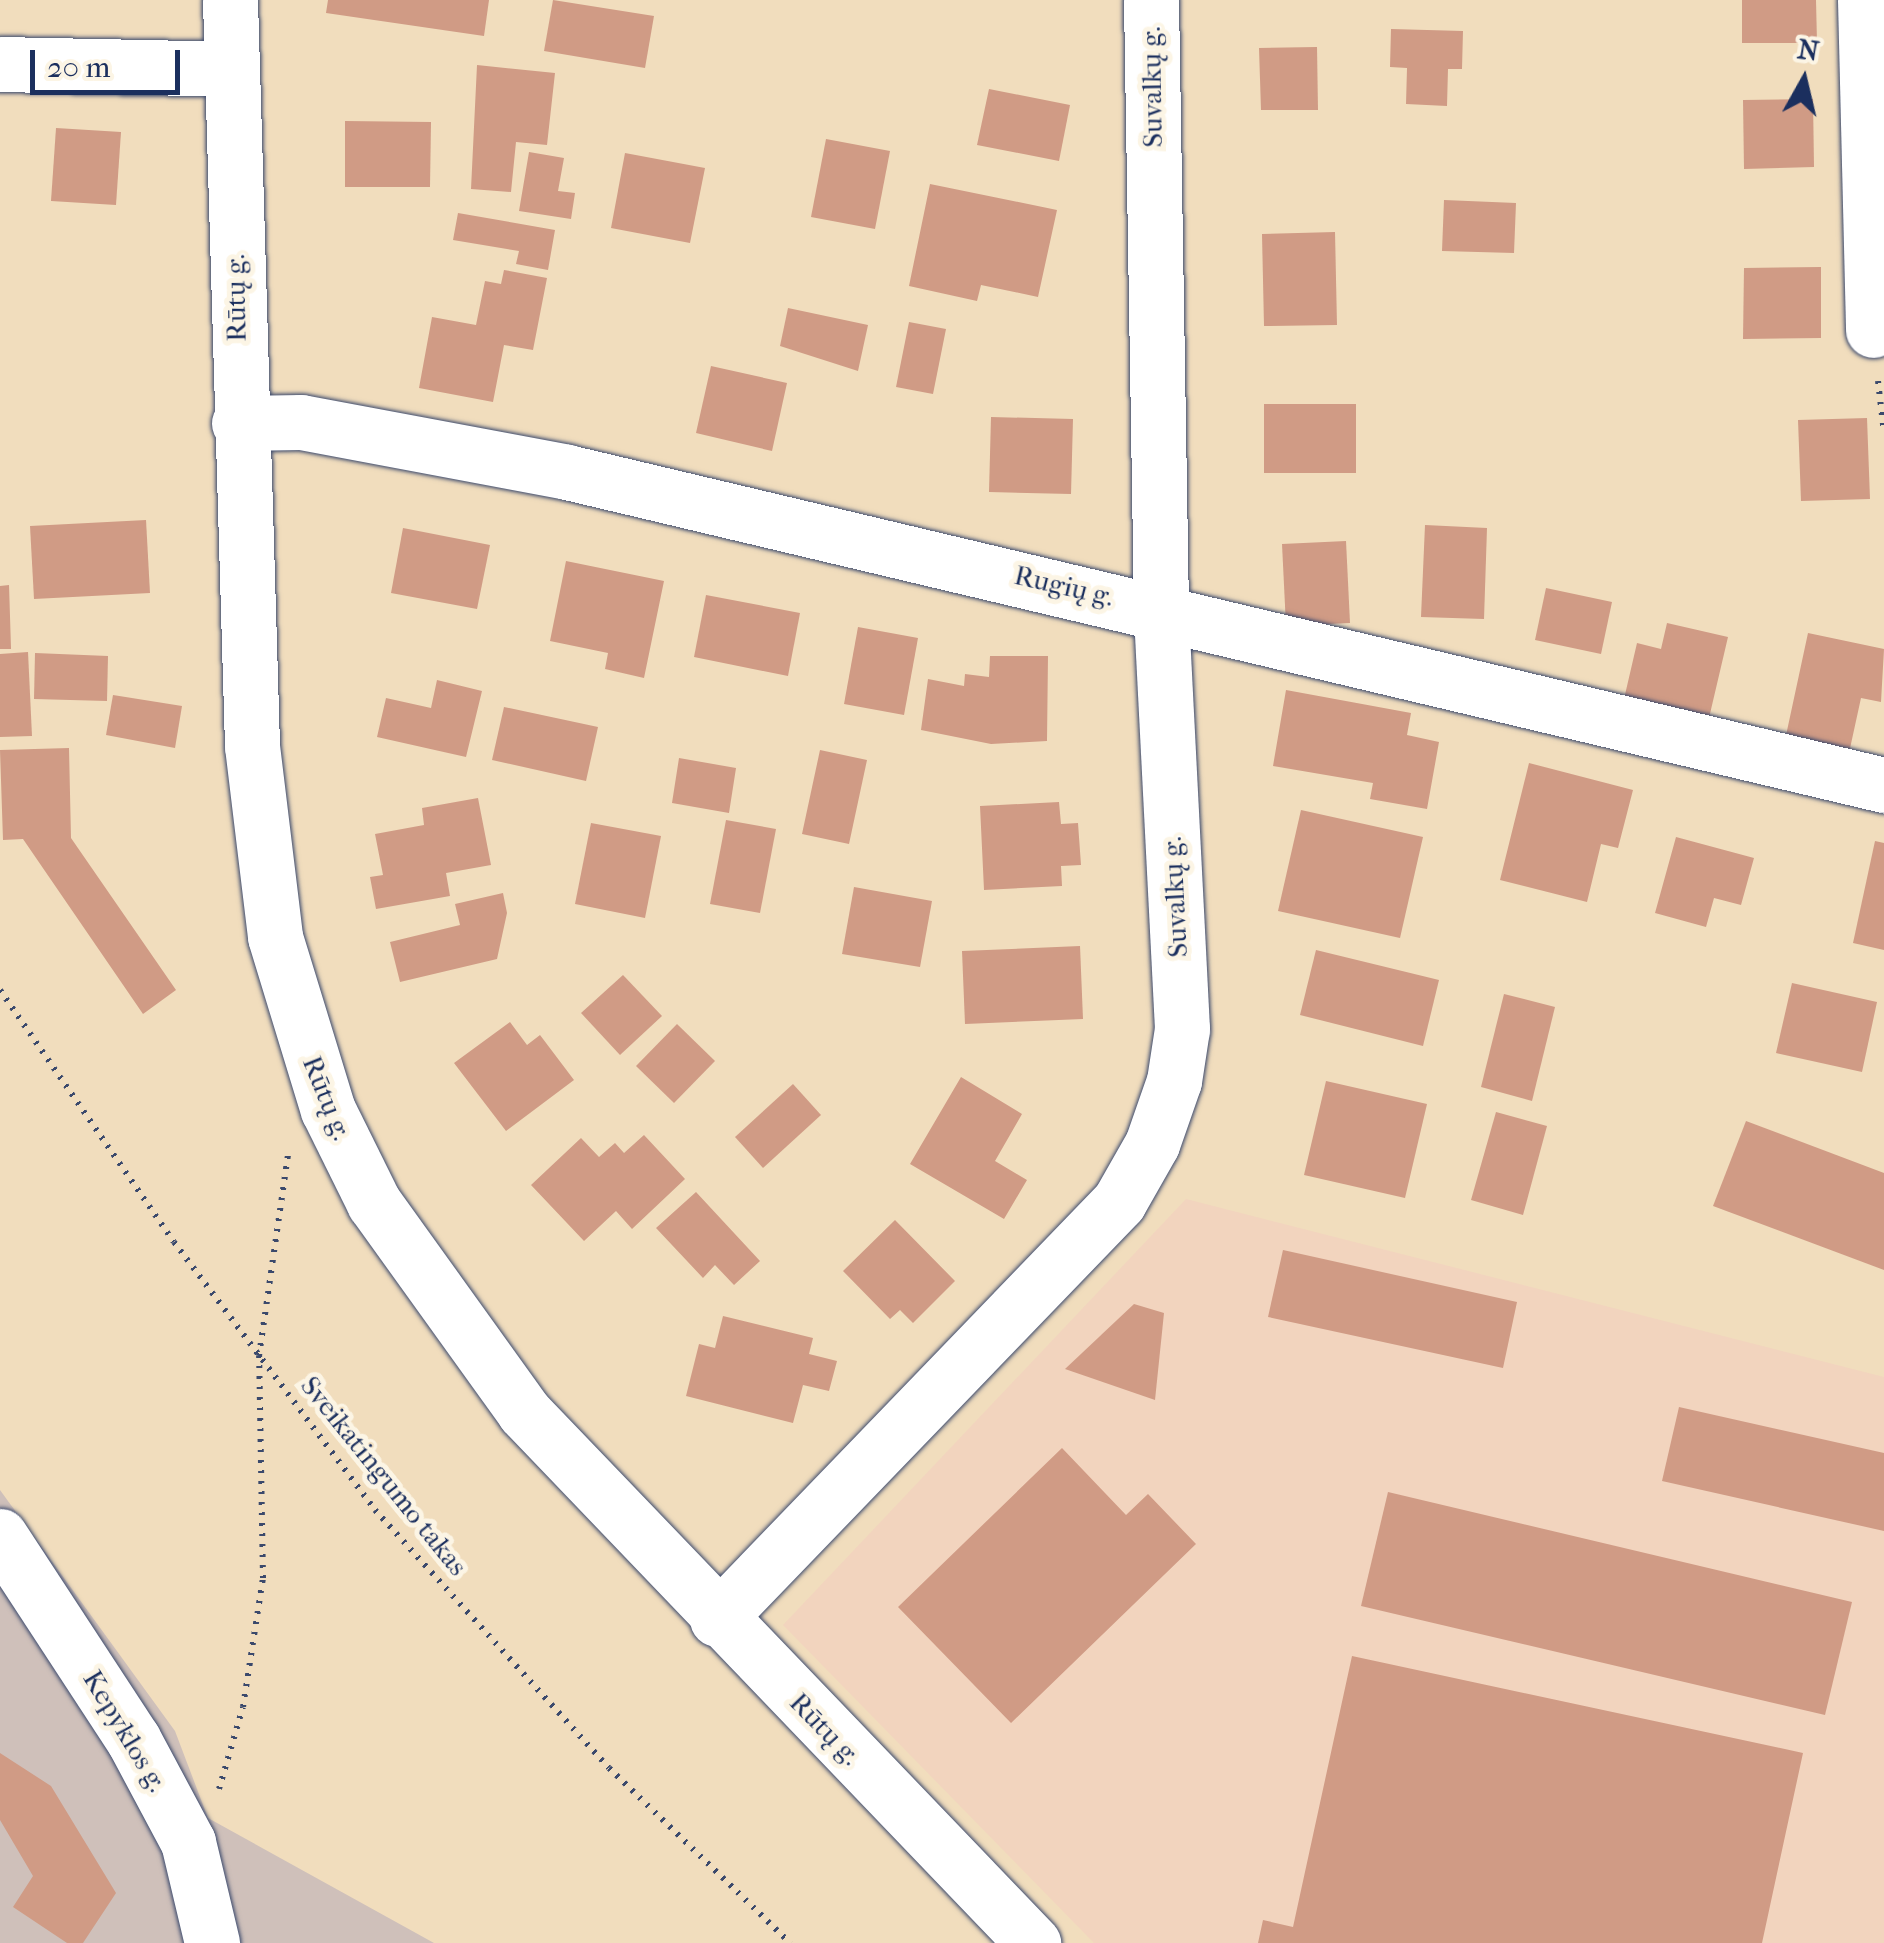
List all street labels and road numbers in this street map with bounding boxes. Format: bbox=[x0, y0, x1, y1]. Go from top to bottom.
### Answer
street label: Suvalkų g. bbox=[1134, 26, 1170, 148]
street label: Rūtų g. bbox=[218, 254, 254, 342]
street label: Rugių g. bbox=[1011, 558, 1117, 614]
street label: Suvalkų g. bbox=[1155, 836, 1195, 958]
street label: Rūtų g. bbox=[295, 1051, 359, 1145]
street label: Sveikatingumo takas bbox=[293, 1370, 475, 1582]
street label: Kepyklos g. bbox=[76, 1664, 174, 1798]
street label: Rūtų g. bbox=[782, 1686, 868, 1772]

